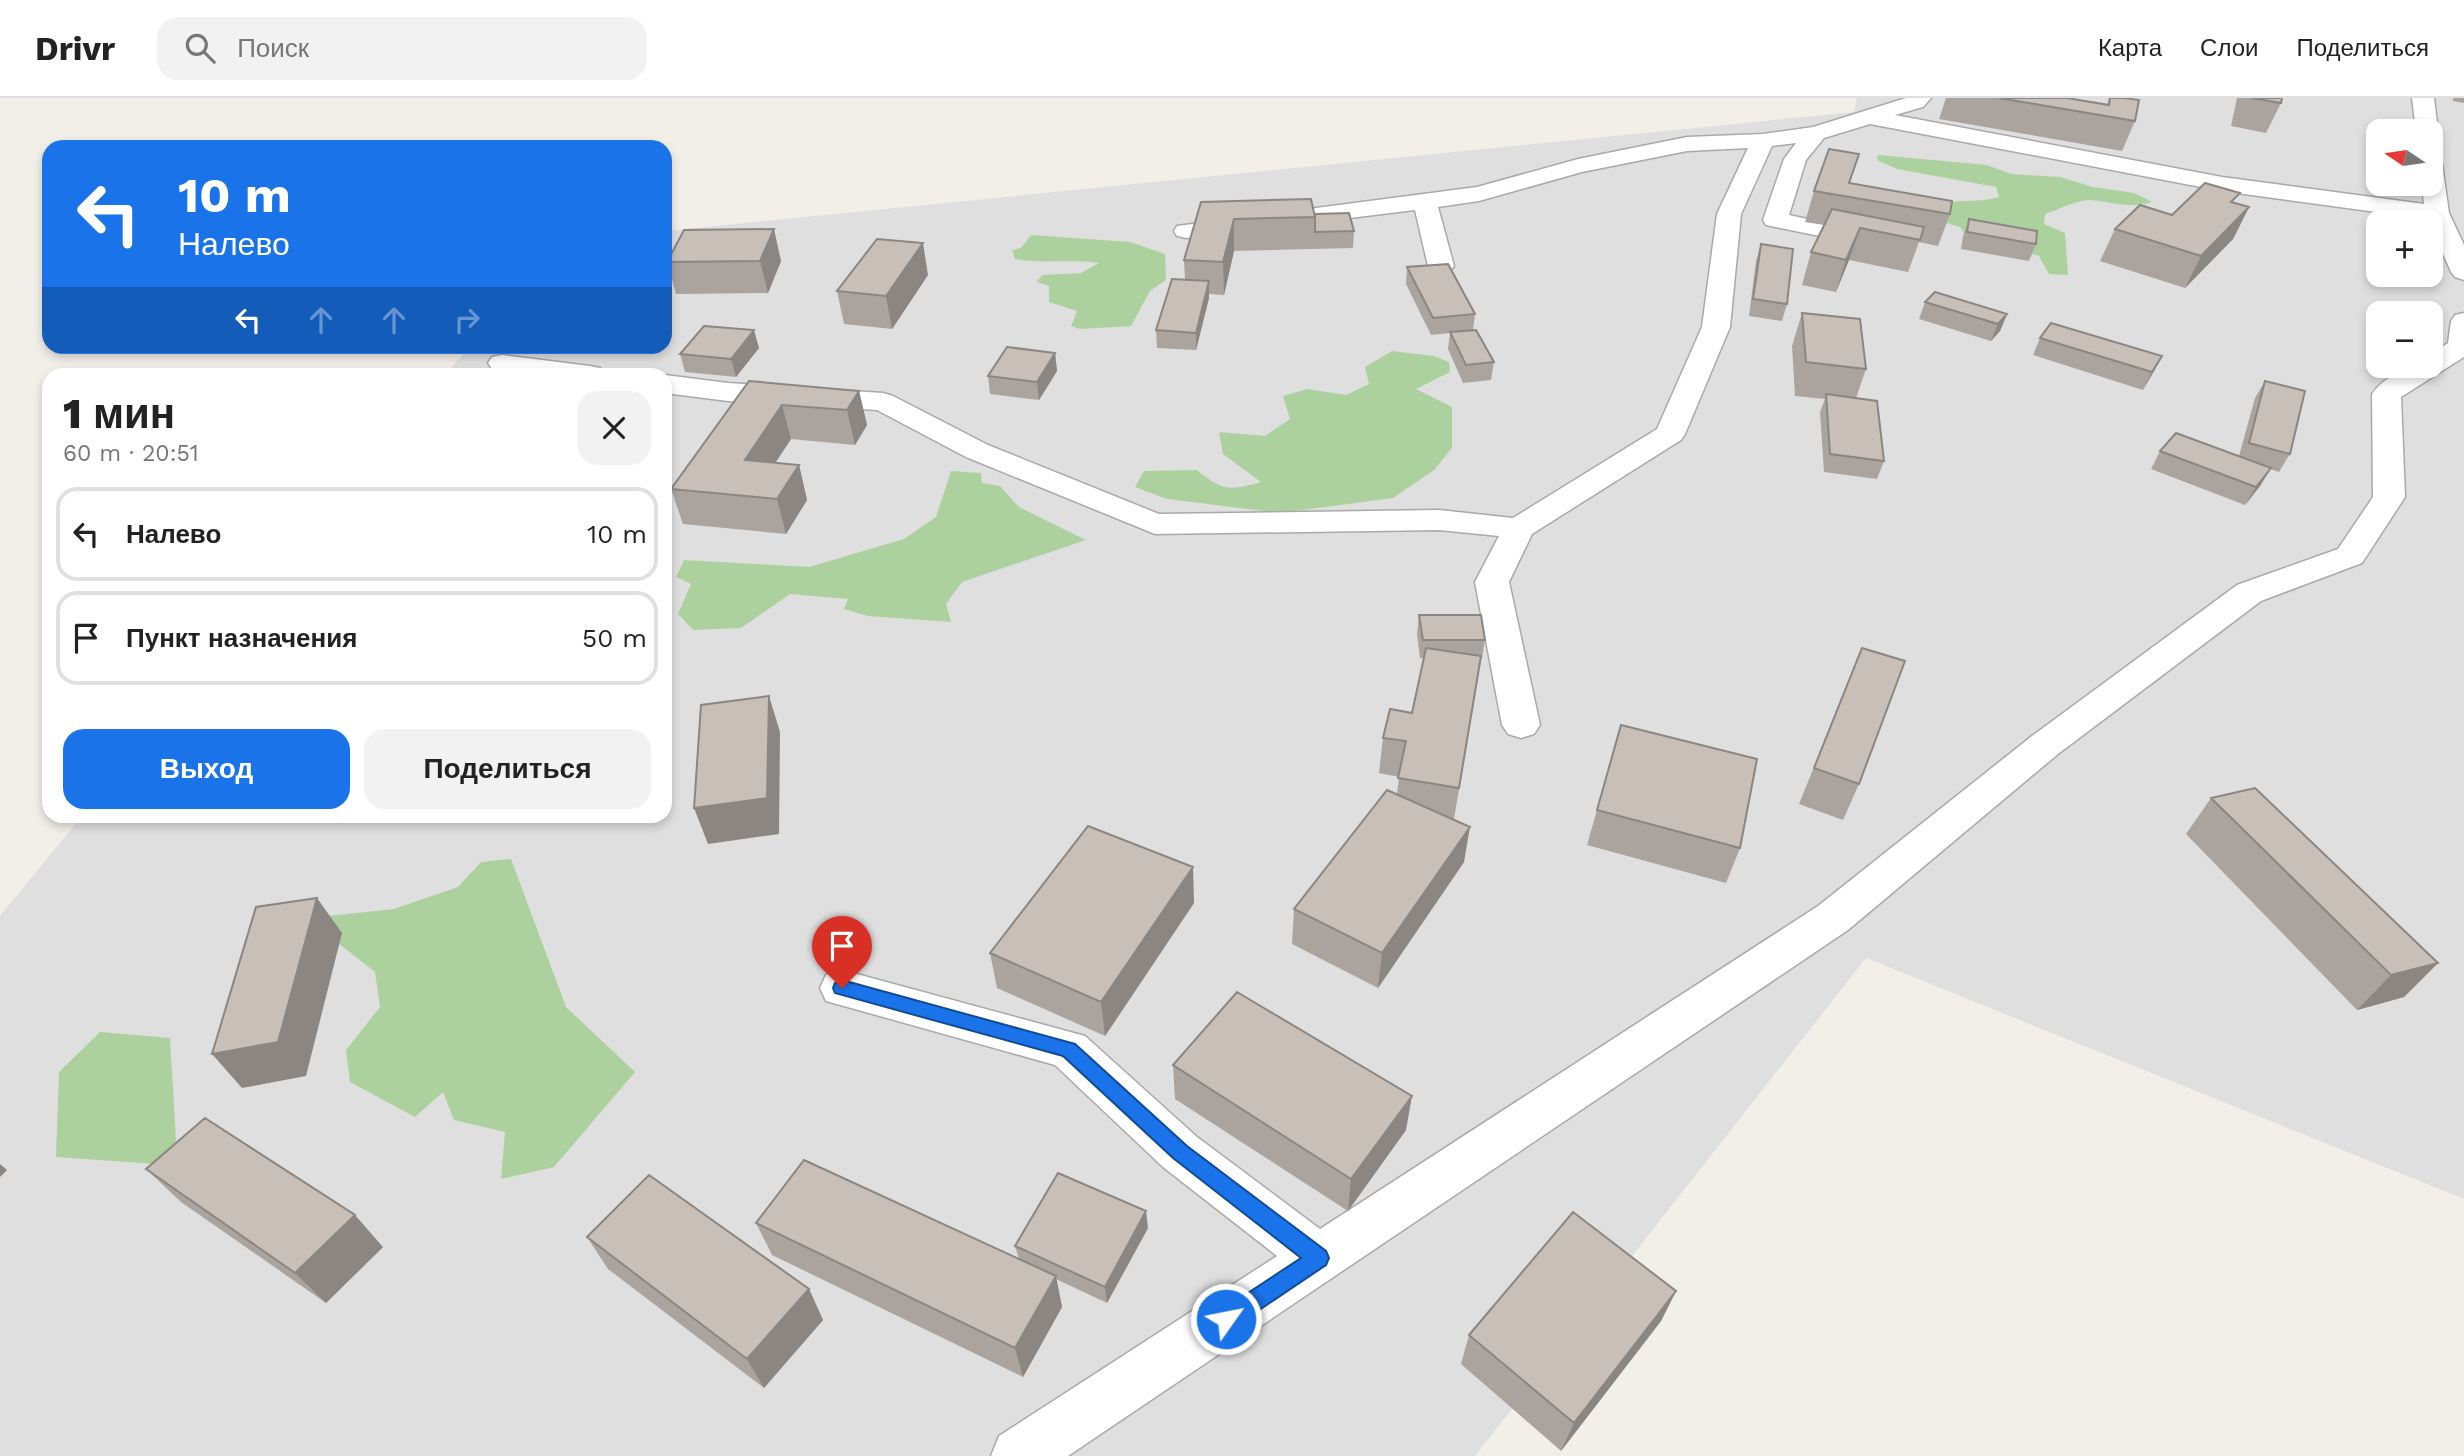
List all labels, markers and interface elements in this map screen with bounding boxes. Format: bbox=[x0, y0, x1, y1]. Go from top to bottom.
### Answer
search box bbox=[157, 17, 647, 80]
text: Drivr bbox=[35, 29, 115, 68]
icon: search bbox=[181, 29, 219, 67]
text: Поиск bbox=[237, 33, 309, 63]
text: Карта bbox=[2098, 34, 2162, 62]
text: Слои bbox=[2200, 34, 2258, 62]
text: Поделиться bbox=[2296, 34, 2429, 62]
north arrow bbox=[2366, 119, 2443, 196]
map controls bbox=[2366, 119, 2443, 378]
text: 10 m bbox=[178, 166, 291, 224]
icon: left bbox=[63, 168, 154, 259]
button: + bbox=[2366, 210, 2443, 287]
text: Налево bbox=[178, 225, 290, 263]
icon: left bbox=[229, 301, 267, 339]
icon: ahead bbox=[302, 301, 340, 339]
icon: ahead bbox=[375, 301, 413, 339]
icon: right bbox=[448, 301, 486, 339]
button: − bbox=[2366, 301, 2443, 378]
text: 1 мин bbox=[63, 389, 175, 438]
button: close bbox=[577, 391, 651, 465]
text: 60 m · 20:51 bbox=[63, 440, 199, 467]
icon: left bbox=[67, 515, 105, 553]
text: Налево bbox=[126, 519, 221, 549]
text: 10 m bbox=[587, 519, 647, 549]
icon: arrive bbox=[67, 619, 105, 657]
text: Пункт назначения bbox=[126, 623, 357, 653]
text: 50 m bbox=[582, 623, 647, 653]
button: Выход bbox=[63, 729, 350, 809]
button: Поделиться bbox=[364, 729, 651, 809]
pin bbox=[812, 916, 872, 988]
icon: arrive bbox=[823, 927, 861, 965]
position arrow bbox=[1189, 1282, 1263, 1356]

